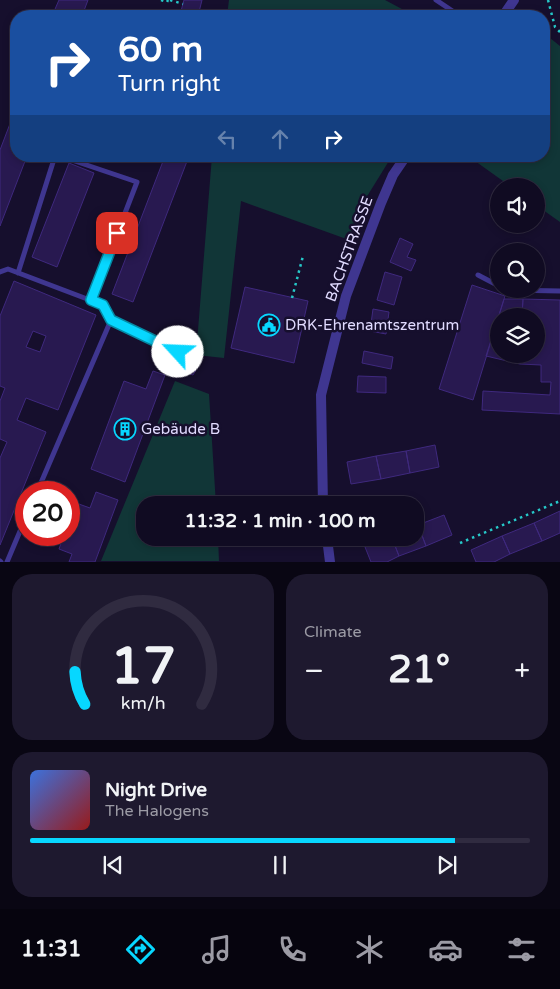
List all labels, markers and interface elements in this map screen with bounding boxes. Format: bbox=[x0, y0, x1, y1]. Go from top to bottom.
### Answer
text: 60 m bbox=[118, 29, 203, 71]
icon: right bbox=[35, 30, 100, 95]
text: Turn right bbox=[118, 71, 220, 97]
icon: left bbox=[213, 125, 241, 153]
icon: ahead bbox=[266, 125, 294, 153]
icon: right bbox=[319, 125, 347, 153]
map controls bbox=[490, 178, 545, 363]
button: sound bbox=[490, 178, 545, 233]
street label: BACHSTRASSE bbox=[322, 194, 376, 304]
pin bbox=[96, 212, 138, 254]
icon: arrive bbox=[103, 219, 131, 247]
button: search bbox=[490, 243, 545, 298]
button: layers bbox=[490, 308, 545, 363]
public building icon: DRK-Ehrenamtszentrum bbox=[257, 313, 281, 337]
place label: DRK-Ehrenamtszentrum bbox=[285, 316, 459, 334]
position arrow bbox=[151, 325, 203, 377]
building icon: Gebäude B bbox=[113, 417, 137, 441]
place label: Gebäude B bbox=[141, 420, 220, 438]
speed limit sign: 20 bbox=[15, 481, 80, 546]
text: 11:32 · 1 min · 100 m bbox=[184, 510, 376, 532]
text: Climate bbox=[304, 622, 362, 642]
text: 17 bbox=[110, 635, 176, 698]
text: 21° bbox=[388, 647, 450, 693]
text: − bbox=[304, 654, 324, 688]
text: + bbox=[514, 654, 530, 688]
text: km/h bbox=[121, 693, 165, 714]
text: Night Drive bbox=[105, 779, 207, 801]
text: The Halogens bbox=[105, 801, 209, 821]
icon: previous bbox=[99, 851, 127, 879]
icon: pause bbox=[266, 851, 294, 879]
icon: next bbox=[433, 851, 461, 879]
icon: directions bbox=[123, 932, 158, 967]
icon: music bbox=[199, 932, 234, 967]
icon: phone bbox=[275, 932, 310, 967]
icon: climate bbox=[352, 932, 387, 967]
icon: car bbox=[428, 932, 463, 967]
icon: filters bbox=[504, 932, 539, 967]
text: 11:31 bbox=[21, 936, 82, 962]

